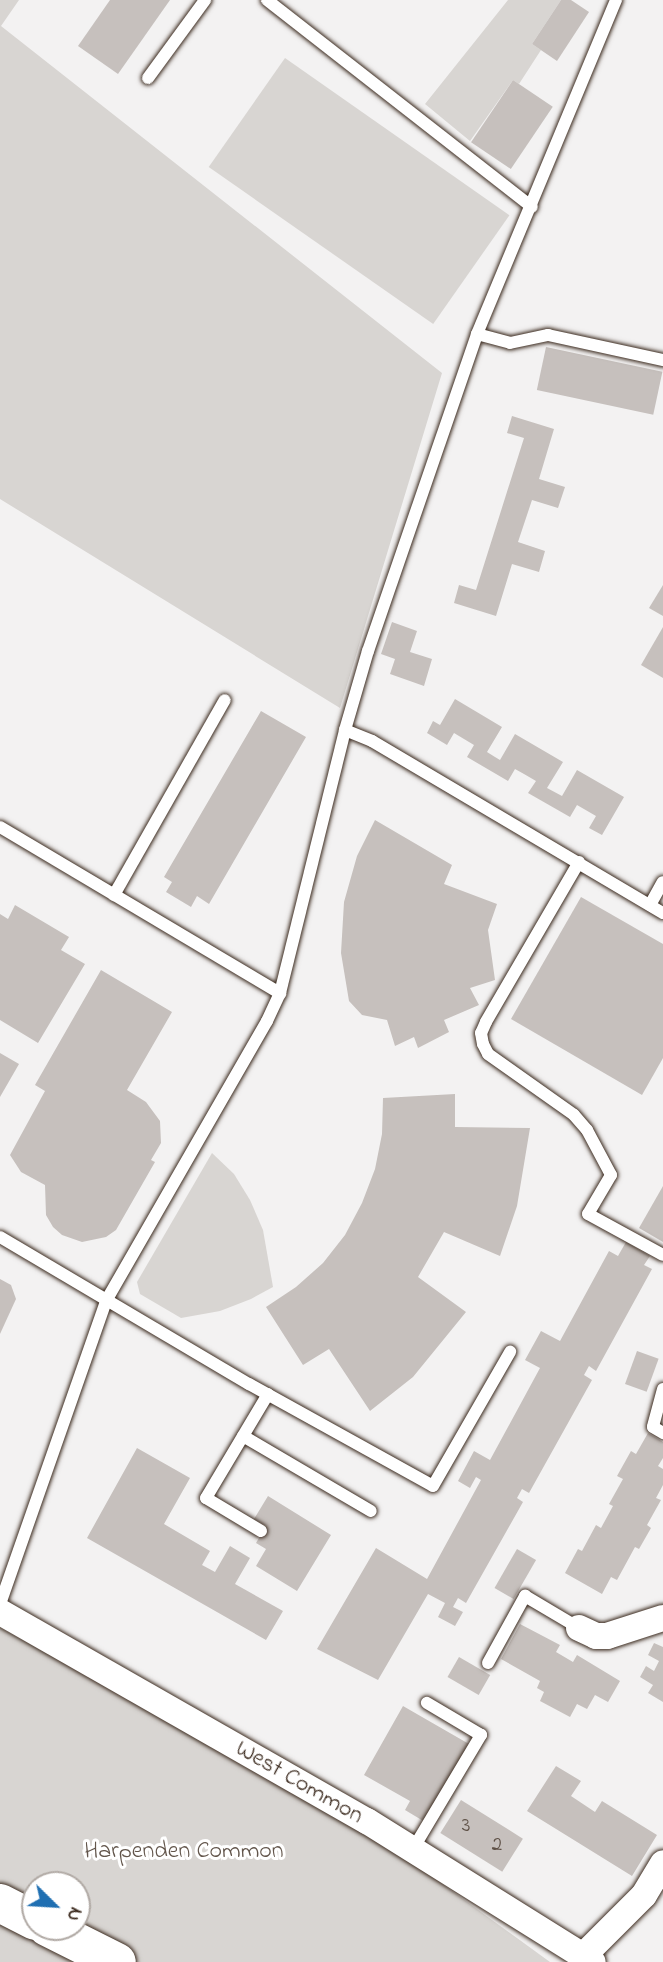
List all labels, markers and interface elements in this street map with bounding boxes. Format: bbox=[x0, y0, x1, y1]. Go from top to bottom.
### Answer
street label: West Common bbox=[230, 1735, 368, 1831]
house number: 3 bbox=[462, 1813, 470, 1839]
house number: 2 bbox=[492, 1832, 502, 1858]
park label: Harpenden Common bbox=[84, 1838, 284, 1866]
north arrow bbox=[21, 1871, 91, 1941]
text: N bbox=[59, 1903, 89, 1925]

